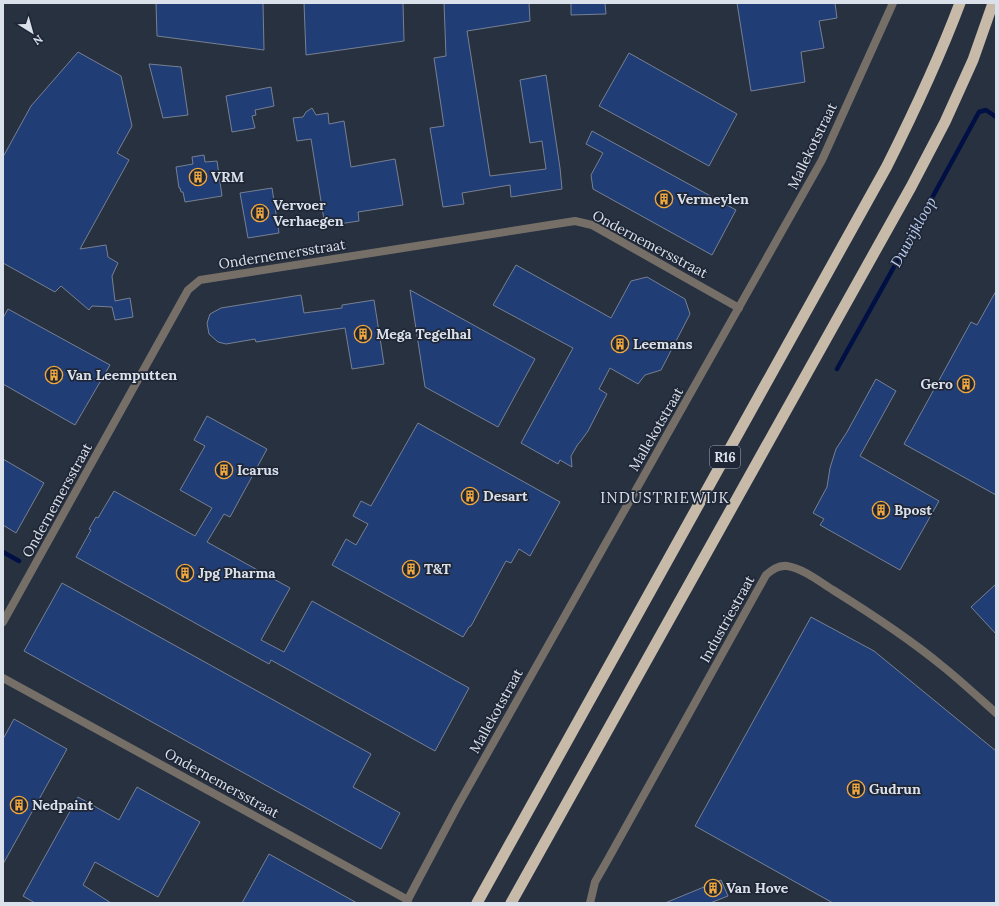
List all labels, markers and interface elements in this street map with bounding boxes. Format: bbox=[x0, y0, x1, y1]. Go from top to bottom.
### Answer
north arrow bbox=[12, 12, 52, 52]
text: N bbox=[30, 32, 46, 48]
street label: Mallekotstraat bbox=[783, 99, 841, 192]
building icon: VRM bbox=[188, 167, 208, 187]
place label: VRM bbox=[211, 168, 245, 186]
building icon: Vermeylen bbox=[654, 189, 674, 209]
place label: Vermeylen bbox=[677, 190, 749, 208]
water label: Duwijkloop bbox=[886, 194, 940, 270]
place label: Vervoer Verhaegen bbox=[273, 196, 344, 230]
building icon: Vervoer Verhaegen bbox=[250, 203, 270, 223]
street label: Ondernemersstraat bbox=[589, 206, 711, 282]
street label: Ondernemersstraat bbox=[217, 235, 347, 273]
building icon: Mega Tegelhal bbox=[353, 324, 373, 344]
place label: Mega Tegelhal bbox=[376, 325, 472, 343]
building icon: Leemans bbox=[610, 334, 630, 354]
place label: Leemans bbox=[633, 335, 693, 353]
building icon: Van Leemputten bbox=[44, 365, 64, 385]
place label: Van Leemputten bbox=[67, 366, 177, 384]
building icon: Gero bbox=[956, 374, 976, 394]
place label: Gero bbox=[920, 375, 953, 393]
street label: Mallekotstraat bbox=[625, 383, 688, 474]
street label: Ondernemersstraat bbox=[18, 439, 96, 560]
road number: R16 bbox=[710, 446, 740, 468]
building icon: Icarus bbox=[214, 460, 234, 480]
place label: Icarus bbox=[237, 461, 279, 479]
building icon: Desart bbox=[460, 486, 480, 506]
place label: Desart bbox=[483, 487, 528, 505]
district label: INDUSTRIEWIJK bbox=[600, 488, 730, 507]
building icon: Bpost bbox=[871, 500, 891, 520]
place label: Bpost bbox=[894, 501, 932, 519]
building icon: T&T bbox=[401, 559, 421, 579]
place label: T&T bbox=[424, 560, 451, 578]
building icon: Jpg Pharma bbox=[175, 563, 195, 583]
place label: Jpg Pharma bbox=[198, 564, 276, 582]
street label: Industriestraat bbox=[696, 572, 759, 666]
street label: Mallekotstraat bbox=[465, 665, 527, 756]
street label: Ondernemersstraat bbox=[162, 744, 283, 822]
building icon: Gudrun bbox=[846, 779, 866, 799]
place label: Gudrun bbox=[869, 780, 921, 798]
building icon: Nedpaint bbox=[9, 795, 29, 815]
place label: Nedpaint bbox=[32, 796, 93, 814]
building icon: Van Hove bbox=[703, 878, 723, 898]
place label: Van Hove bbox=[726, 879, 789, 897]

